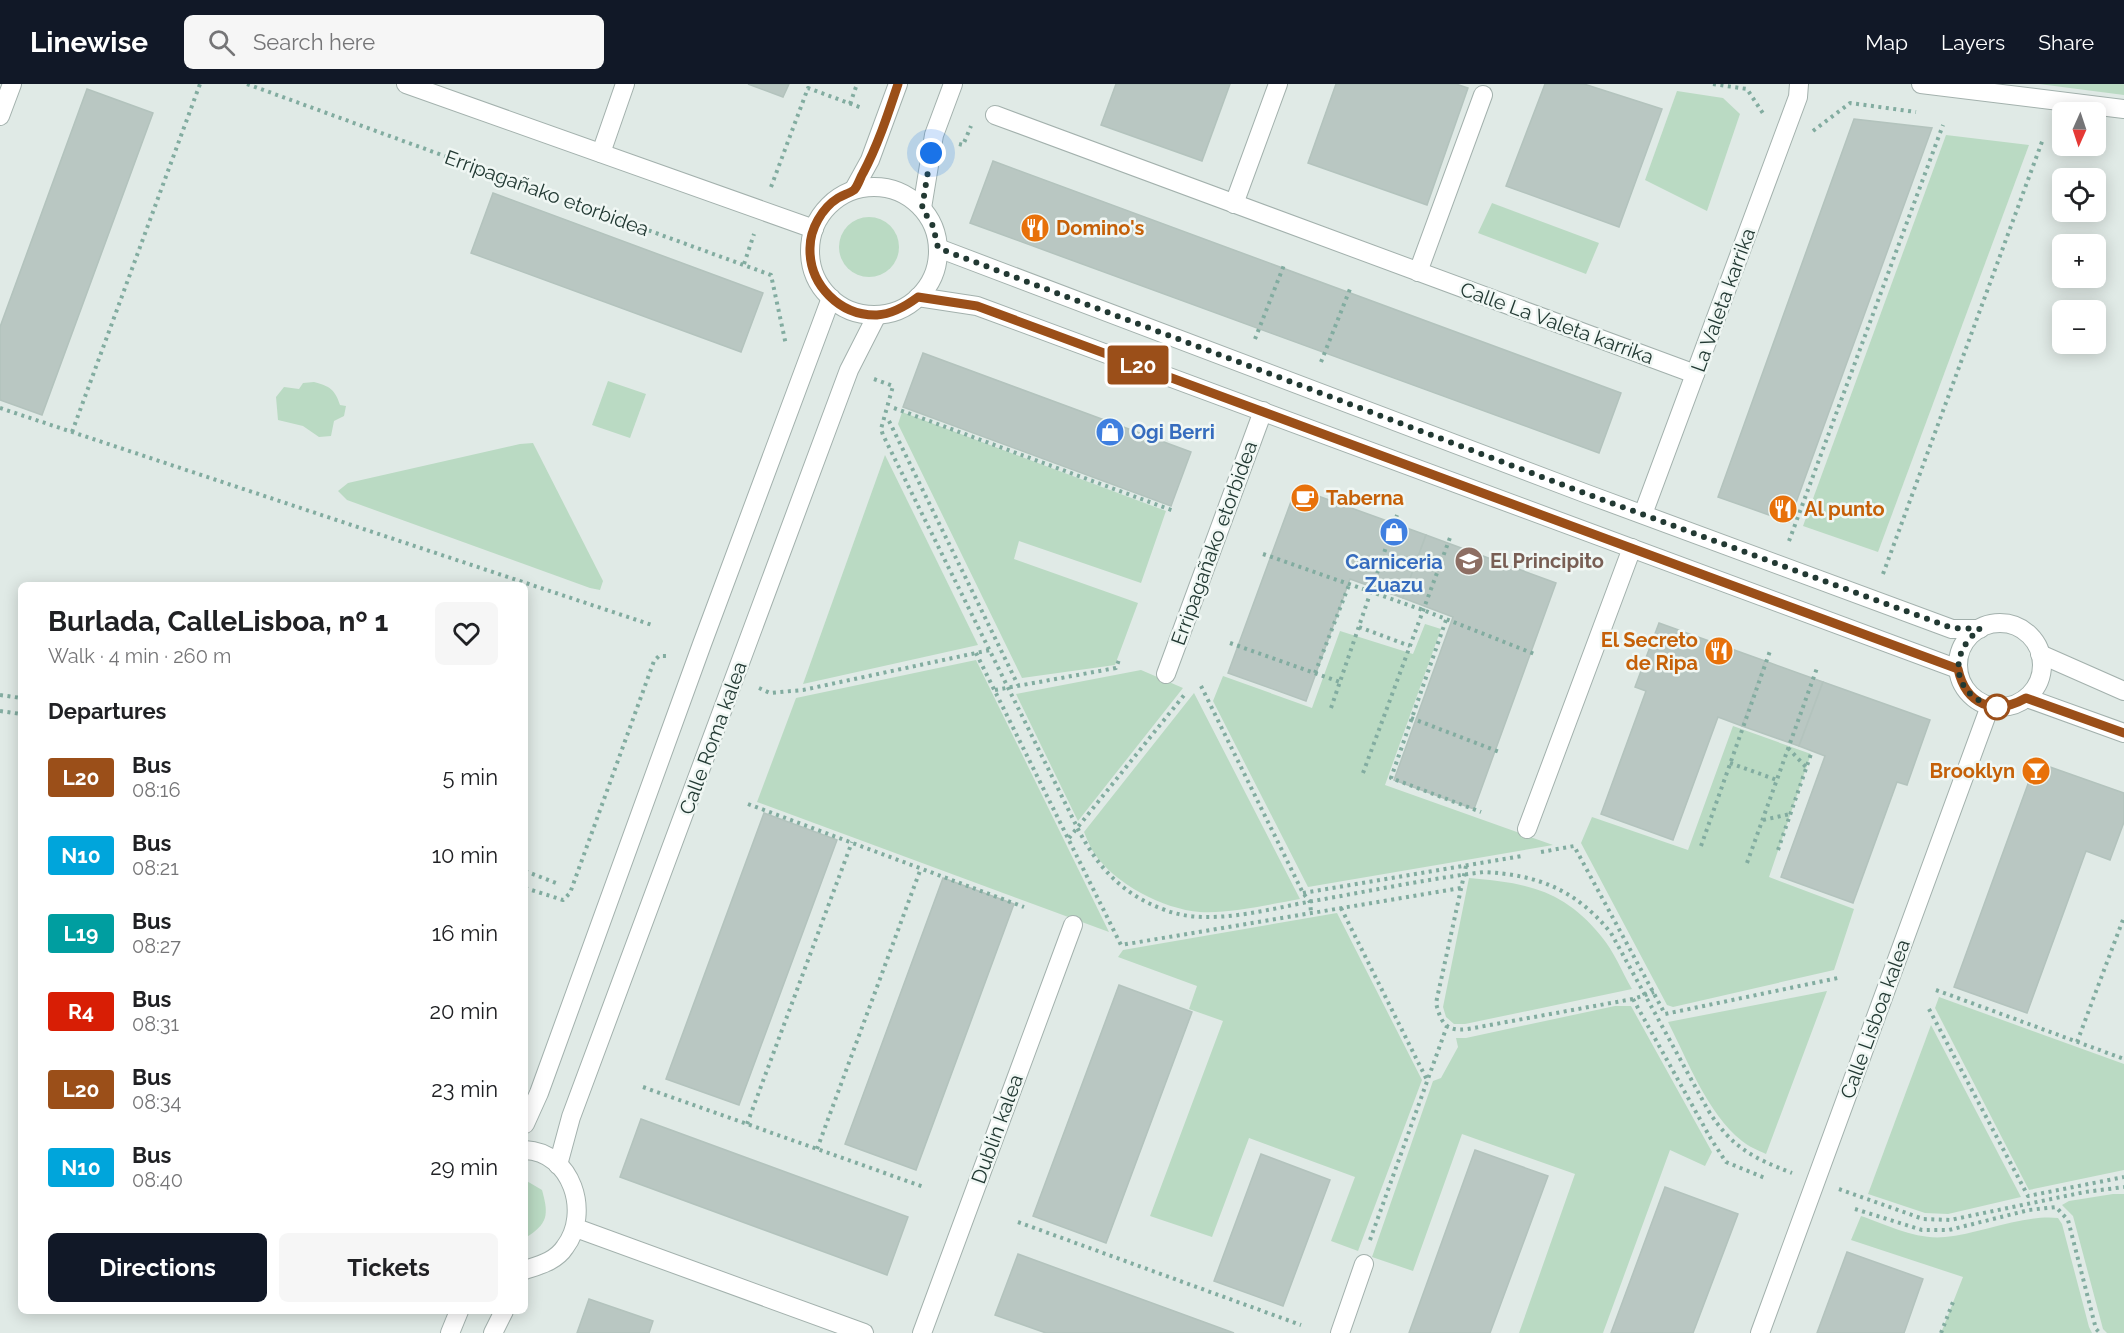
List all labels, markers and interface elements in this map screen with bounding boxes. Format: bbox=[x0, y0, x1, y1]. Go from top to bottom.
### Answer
search box bbox=[184, 15, 604, 69]
text: Linewise bbox=[30, 26, 148, 59]
icon: search bbox=[205, 26, 238, 59]
text: Search here bbox=[253, 29, 375, 55]
text: Map bbox=[1865, 30, 1908, 55]
text: Layers bbox=[1941, 30, 2005, 55]
text: Share bbox=[2038, 30, 2094, 55]
north arrow bbox=[2052, 102, 2106, 156]
map controls bbox=[2052, 102, 2106, 354]
your location bbox=[916, 138, 946, 168]
street label: Erripagañako etorbidea bbox=[442, 145, 652, 241]
button: locate bbox=[2052, 168, 2106, 222]
restaurant icon: Domino's bbox=[1019, 212, 1051, 244]
place label: Domino's bbox=[1056, 216, 1144, 240]
street label: La Valeta karrika bbox=[1686, 225, 1760, 375]
button: + bbox=[2052, 234, 2106, 288]
street label: Calle La Valeta karrika bbox=[1457, 277, 1657, 369]
button: − bbox=[2052, 300, 2106, 354]
line badge: L20 bbox=[1104, 346, 1172, 384]
text: L20 bbox=[1119, 353, 1157, 378]
shop icon: Ogi Berri bbox=[1094, 416, 1126, 448]
place label: Ogi Berri bbox=[1131, 420, 1215, 444]
street label: Erripagañako etorbidea bbox=[1166, 438, 1262, 648]
cafe icon: Taberna bbox=[1289, 482, 1321, 514]
place label: Taberna bbox=[1326, 486, 1404, 510]
restaurant icon: Al punto bbox=[1767, 493, 1799, 525]
place label: Al punto bbox=[1804, 497, 1885, 521]
shop icon: Carniceria Zuazu bbox=[1378, 516, 1410, 548]
school or university icon: El Principito bbox=[1453, 545, 1485, 577]
place label: El Principito bbox=[1490, 549, 1604, 573]
place label: Carniceria Zuazu bbox=[1345, 550, 1443, 597]
button: heart bbox=[435, 602, 498, 665]
text: Burlada, CalleLisboa, nº 1 bbox=[48, 605, 388, 638]
place label: El Secreto de Ripa bbox=[1601, 628, 1698, 675]
restaurant icon: El Secreto de Ripa bbox=[1703, 635, 1735, 667]
text: Walk · 4 min · 260 m bbox=[48, 644, 231, 668]
street label: Calle Roma kalea bbox=[674, 658, 752, 818]
unlabelled marker bbox=[1984, 694, 2010, 720]
text: Departures bbox=[48, 698, 166, 724]
text: Bus bbox=[132, 752, 171, 778]
bar icon: Brooklyn bbox=[2020, 755, 2052, 787]
place label: Brooklyn bbox=[1929, 759, 2015, 783]
text: 5 min bbox=[443, 764, 498, 790]
text: L20 bbox=[62, 765, 100, 790]
text: 08:16 bbox=[132, 778, 180, 802]
text: Bus bbox=[132, 830, 171, 856]
text: 10 min bbox=[432, 842, 498, 868]
text: N10 bbox=[61, 843, 101, 868]
text: 08:21 bbox=[132, 856, 179, 880]
text: Bus bbox=[132, 908, 171, 934]
text: 16 min bbox=[432, 920, 498, 946]
text: L19 bbox=[63, 921, 99, 946]
text: 08:27 bbox=[132, 934, 181, 958]
street label: Calle Lisboa kalea bbox=[1835, 936, 1915, 1102]
text: Bus bbox=[132, 986, 171, 1012]
text: 20 min bbox=[430, 998, 498, 1024]
text: R4 bbox=[68, 999, 94, 1024]
text: 08:31 bbox=[132, 1012, 179, 1036]
text: Bus bbox=[132, 1064, 171, 1090]
street label: Dublin kalea bbox=[966, 1071, 1028, 1187]
text: 23 min bbox=[431, 1076, 498, 1102]
text: L20 bbox=[62, 1077, 100, 1102]
text: 08:34 bbox=[132, 1090, 181, 1114]
text: Bus bbox=[132, 1142, 171, 1168]
text: 29 min bbox=[430, 1154, 498, 1180]
text: N10 bbox=[61, 1155, 101, 1180]
text: 08:40 bbox=[132, 1168, 183, 1192]
button: Directions bbox=[48, 1233, 267, 1302]
button: Tickets bbox=[279, 1233, 498, 1302]

